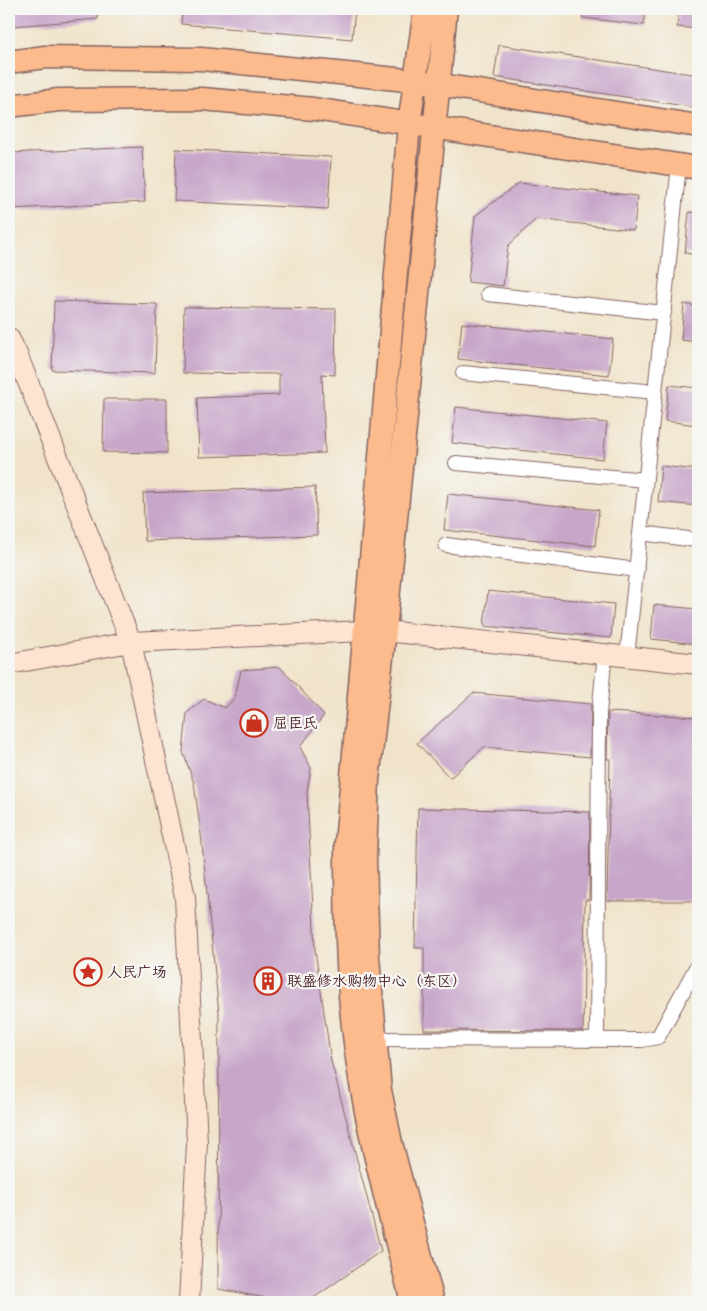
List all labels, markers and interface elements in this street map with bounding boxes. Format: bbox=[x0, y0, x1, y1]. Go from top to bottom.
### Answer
shop icon: 屈臣氏 bbox=[239, 708, 269, 738]
place label: 屈臣氏 bbox=[273, 716, 318, 734]
place icon: 人民广场 bbox=[73, 957, 103, 987]
place label: 人民广场 bbox=[107, 965, 167, 983]
building icon: 联盛修水购物中心（东区） bbox=[253, 966, 283, 996]
place label: 联盛修水购物中心（东区） bbox=[287, 973, 467, 992]

